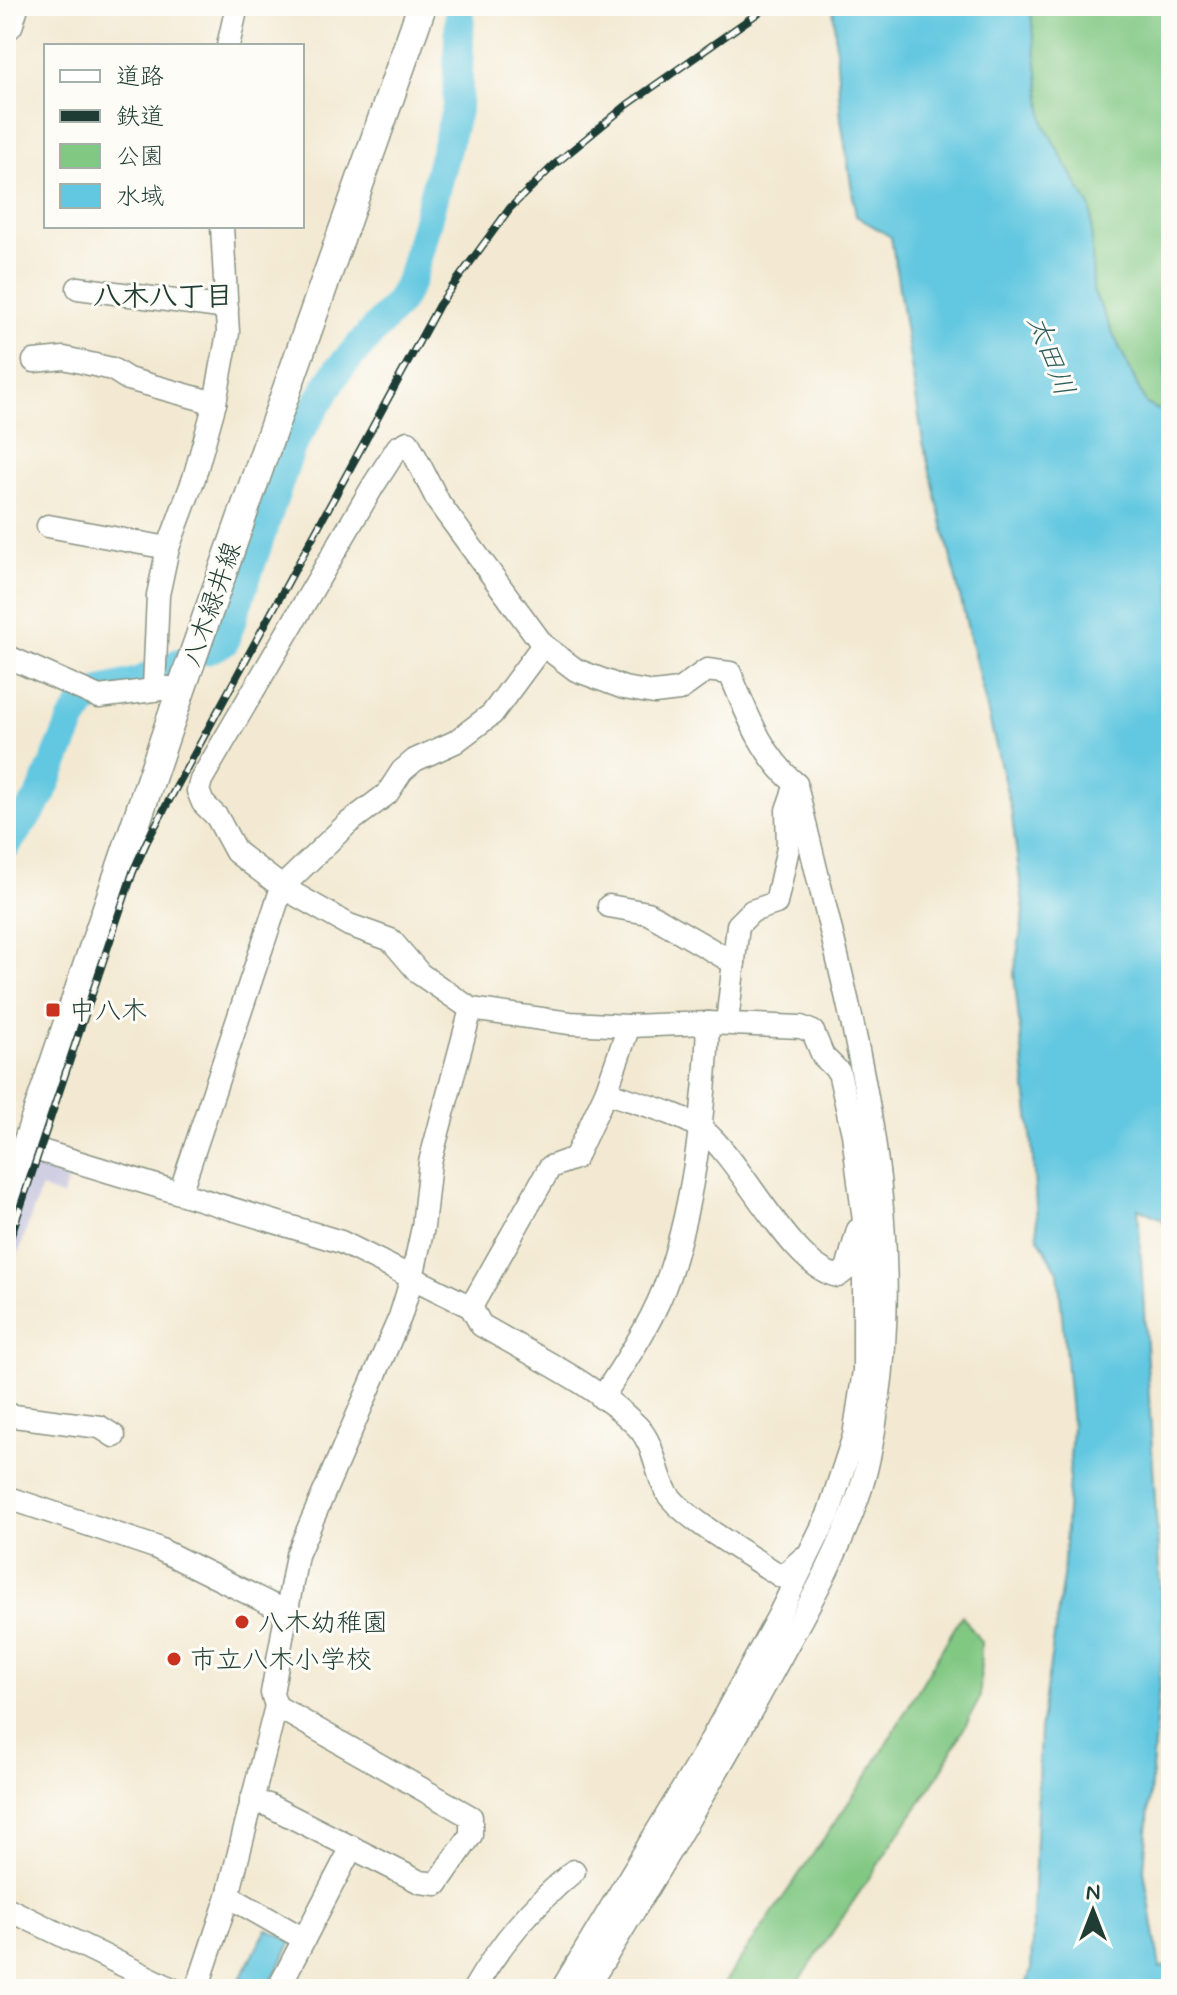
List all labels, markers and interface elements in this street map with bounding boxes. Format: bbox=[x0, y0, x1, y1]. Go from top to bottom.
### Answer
legend bbox=[44, 44, 304, 228]
text: 道路 bbox=[116, 62, 164, 93]
text: 鉄道 bbox=[116, 102, 164, 133]
text: 公園 bbox=[116, 142, 164, 173]
text: 水域 bbox=[116, 182, 164, 213]
district label: 八木八丁目 bbox=[93, 279, 233, 316]
water label: 太田川 bbox=[1017, 310, 1082, 402]
street label: 八木緑井線 bbox=[176, 538, 250, 672]
place label: 中八木 bbox=[69, 995, 147, 1029]
marker: 中八木 bbox=[44, 1001, 62, 1019]
place label: 八木幼稚園 bbox=[258, 1607, 388, 1641]
marker: 八木幼稚園 bbox=[233, 1613, 251, 1631]
place label: 市立八木小学校 bbox=[190, 1644, 372, 1678]
marker: 市立八木小学校 bbox=[165, 1650, 183, 1668]
north arrow bbox=[1053, 1871, 1133, 1951]
text: N bbox=[1086, 1879, 1100, 1907]

